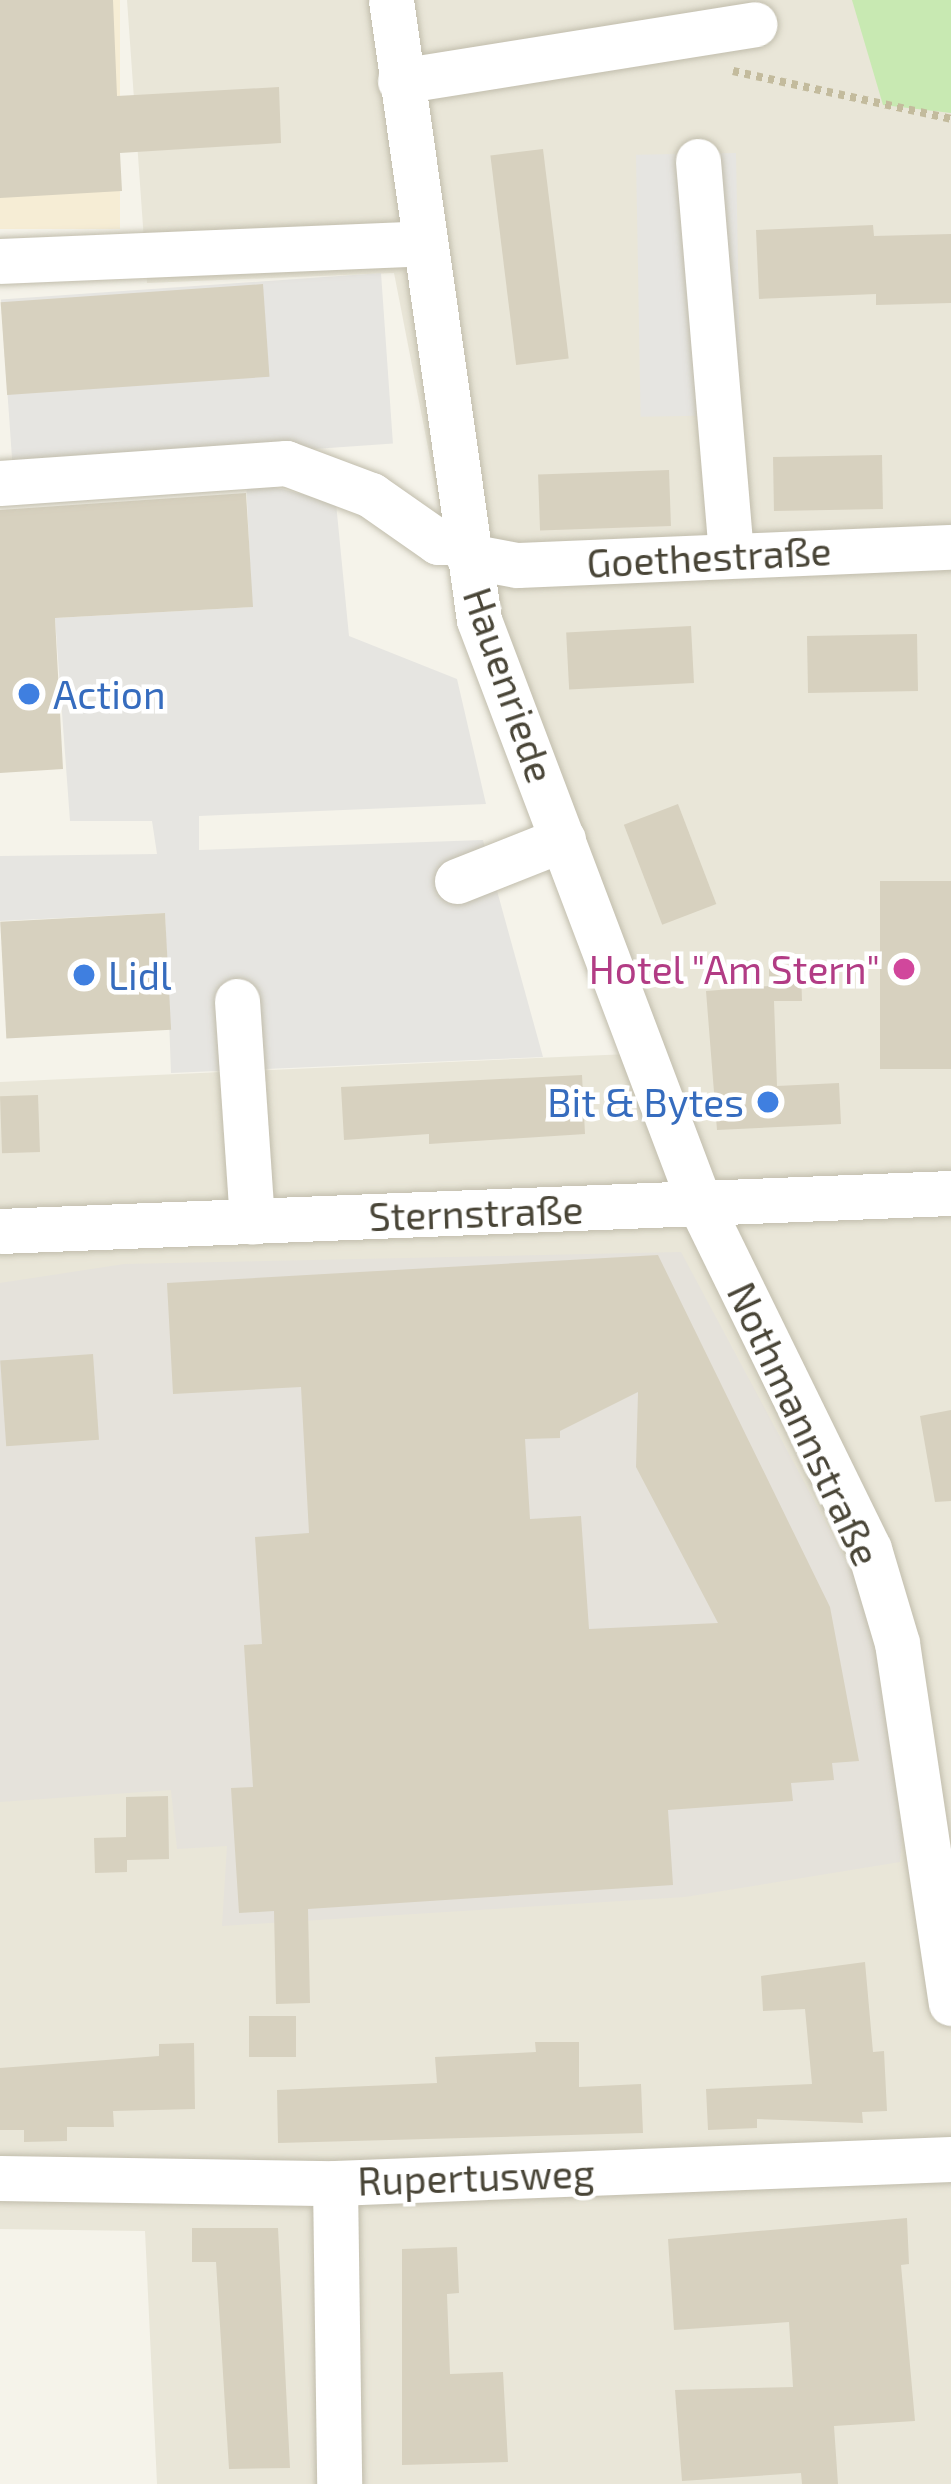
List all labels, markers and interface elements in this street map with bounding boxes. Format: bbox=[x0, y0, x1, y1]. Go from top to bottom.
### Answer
street label: Goethestraße bbox=[585, 527, 833, 587]
street label: Hauenriede bbox=[454, 581, 564, 789]
place label: Action bbox=[53, 671, 166, 717]
marker: Action bbox=[16, 681, 42, 707]
place label: Hotel "Am Stern" bbox=[587, 946, 880, 992]
place label: Lidl bbox=[108, 952, 172, 998]
marker: Hotel "Am Stern" bbox=[891, 956, 917, 982]
marker: Lidl bbox=[71, 962, 97, 988]
place label: Bit & Bytes bbox=[547, 1079, 744, 1125]
marker: Bit & Bytes bbox=[755, 1089, 781, 1115]
street label: Sternstraße bbox=[368, 1186, 584, 1240]
street label: Nothmannstraße bbox=[718, 1275, 890, 1573]
street label: Rupertusweg bbox=[357, 2149, 595, 2205]

